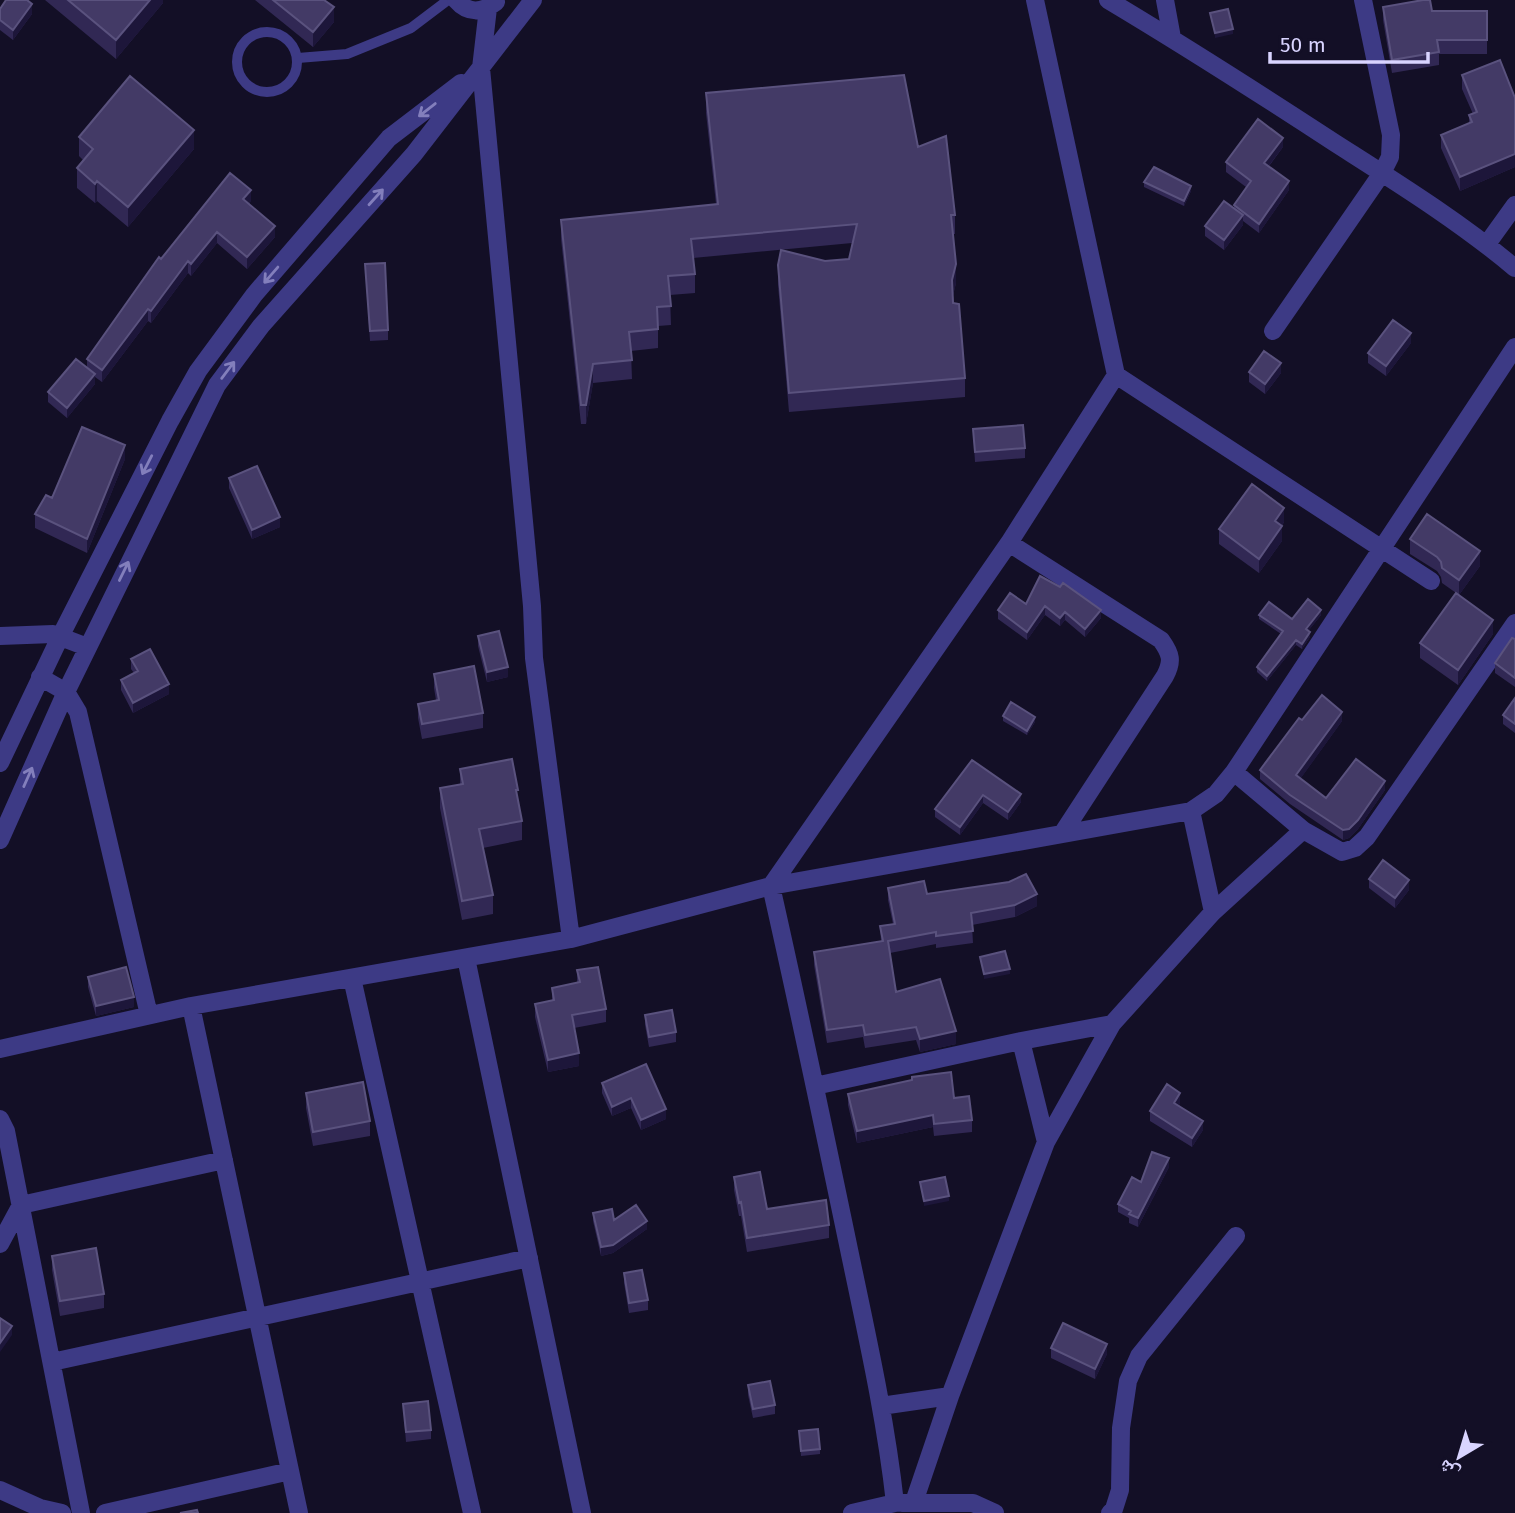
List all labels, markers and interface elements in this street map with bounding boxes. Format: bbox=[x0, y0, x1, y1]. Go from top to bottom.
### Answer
scale bar bbox=[1270, 21, 1428, 65]
text: 50 m bbox=[1280, 32, 1326, 58]
one-way arrow bbox=[418, 102, 436, 117]
one-way arrow bbox=[368, 188, 384, 206]
one-way arrow bbox=[263, 265, 279, 283]
one-way arrow bbox=[221, 361, 236, 379]
one-way arrow bbox=[140, 454, 154, 475]
one-way arrow bbox=[118, 561, 132, 582]
one-way arrow bbox=[22, 767, 35, 789]
north arrow bbox=[1424, 1422, 1494, 1492]
text: ش bbox=[1434, 1455, 1464, 1485]

